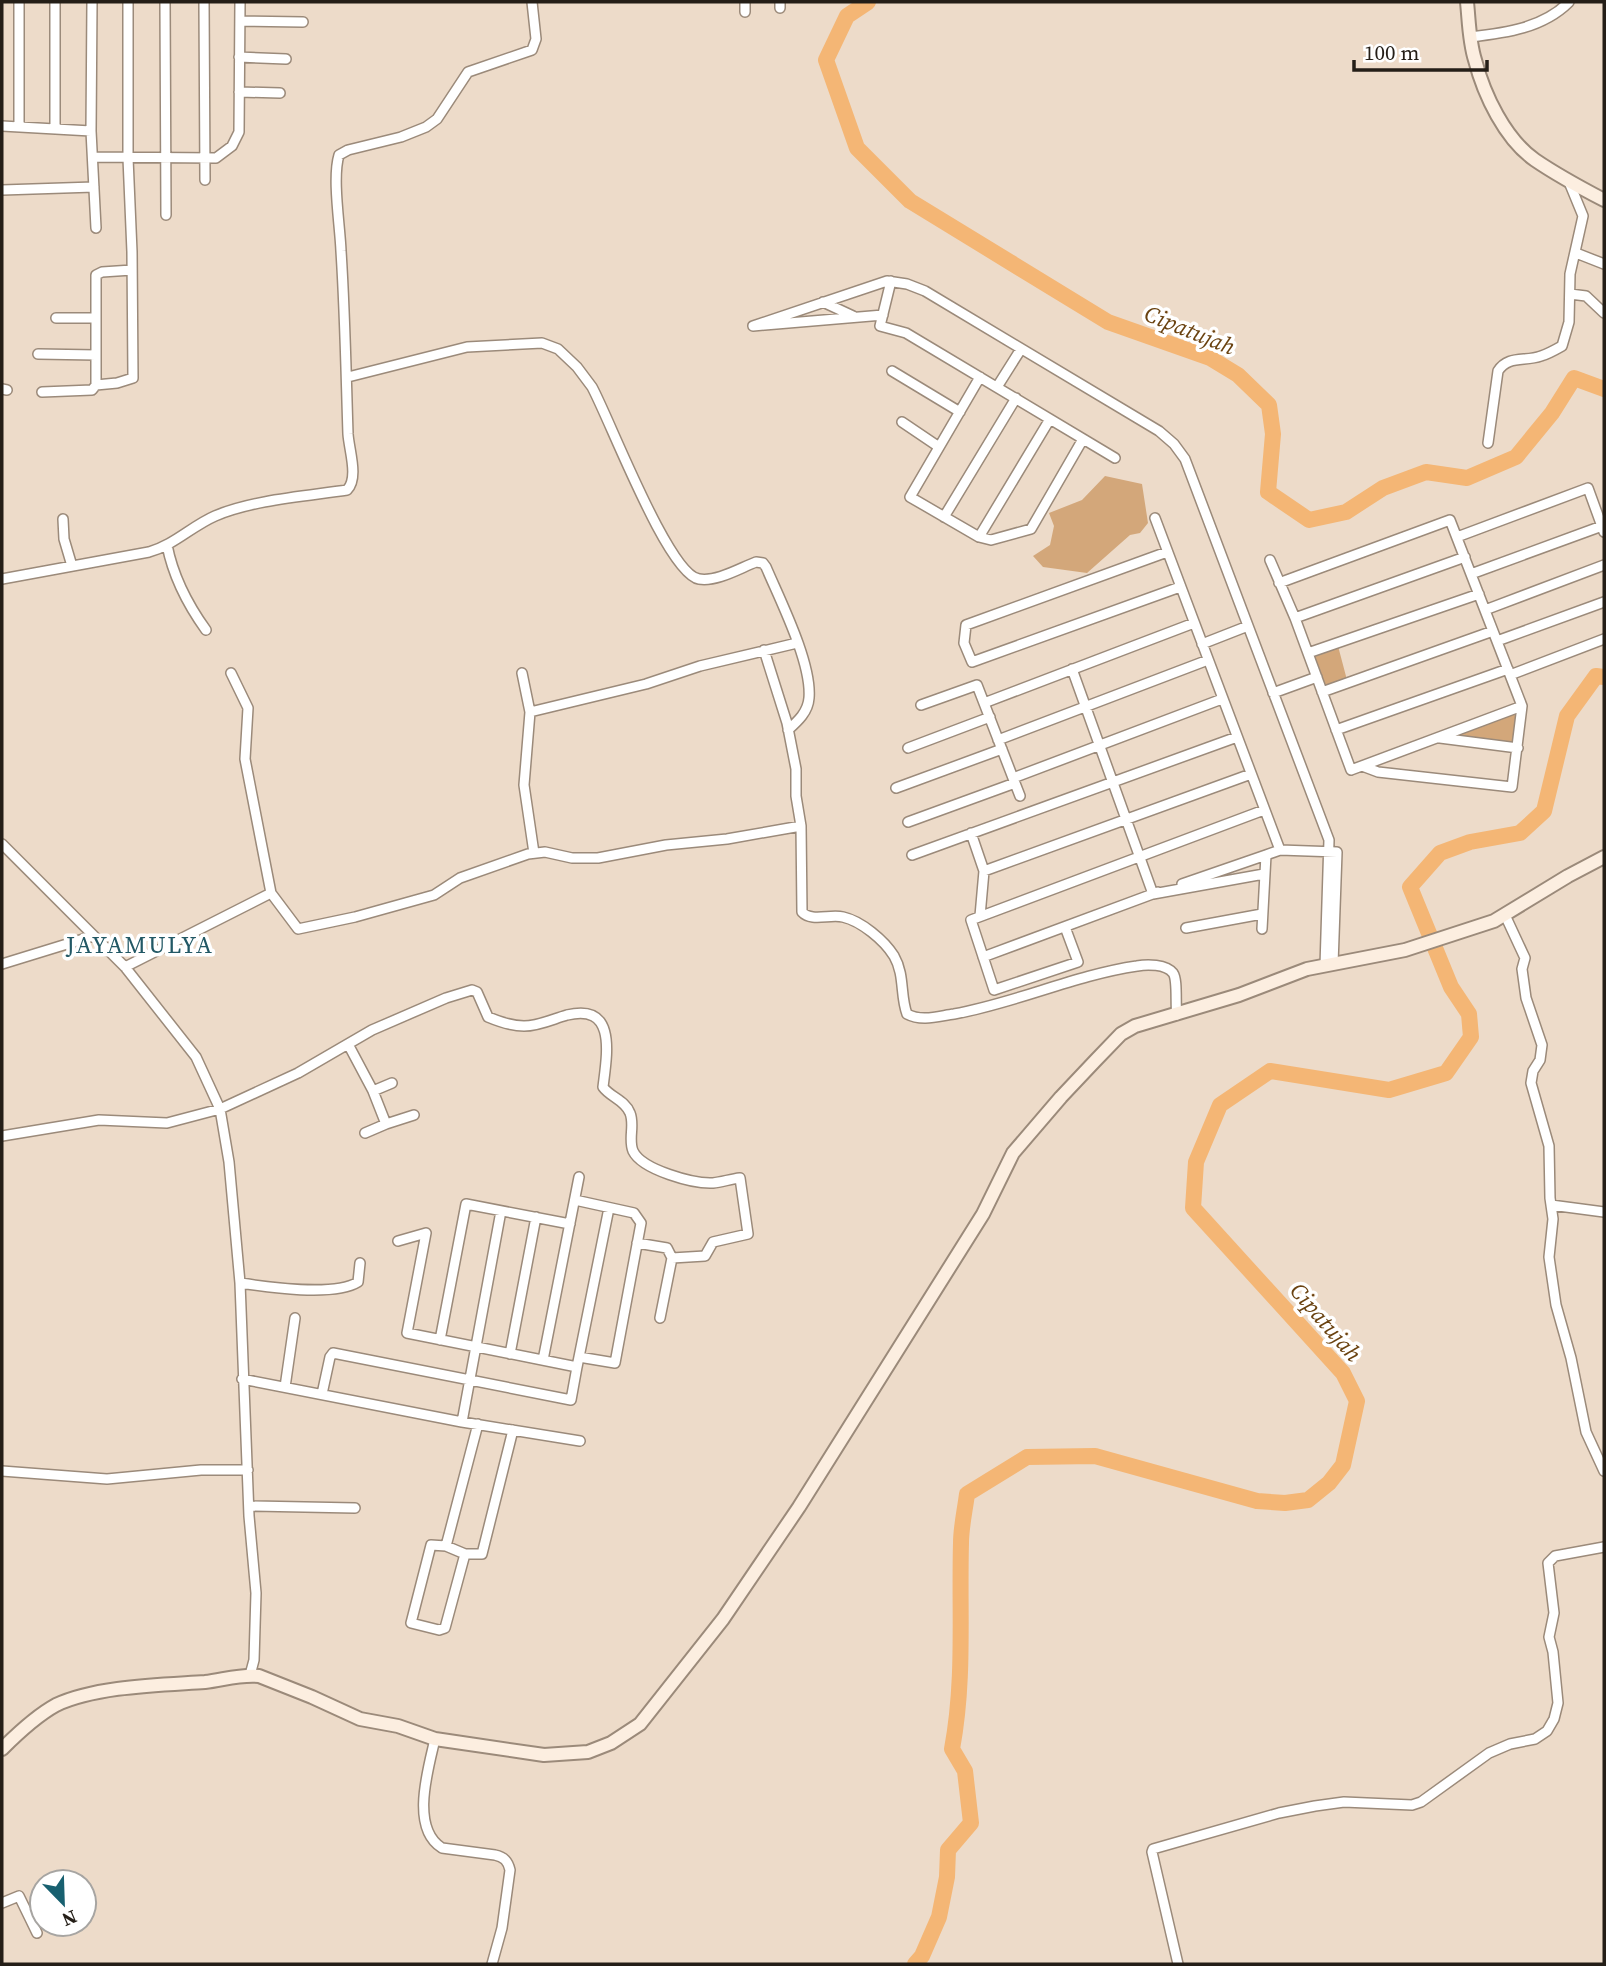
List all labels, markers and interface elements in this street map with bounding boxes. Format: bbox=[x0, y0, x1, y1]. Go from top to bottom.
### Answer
scale bar bbox=[1354, 28, 1487, 72]
text: 100 m bbox=[1364, 38, 1419, 67]
water label: Cipatujah bbox=[1140, 297, 1241, 363]
district label: JAYAMULYA bbox=[65, 928, 214, 961]
water label: Cipatujah bbox=[1283, 1276, 1370, 1369]
north arrow bbox=[28, 1868, 98, 1938]
text: N bbox=[58, 1904, 81, 1933]

